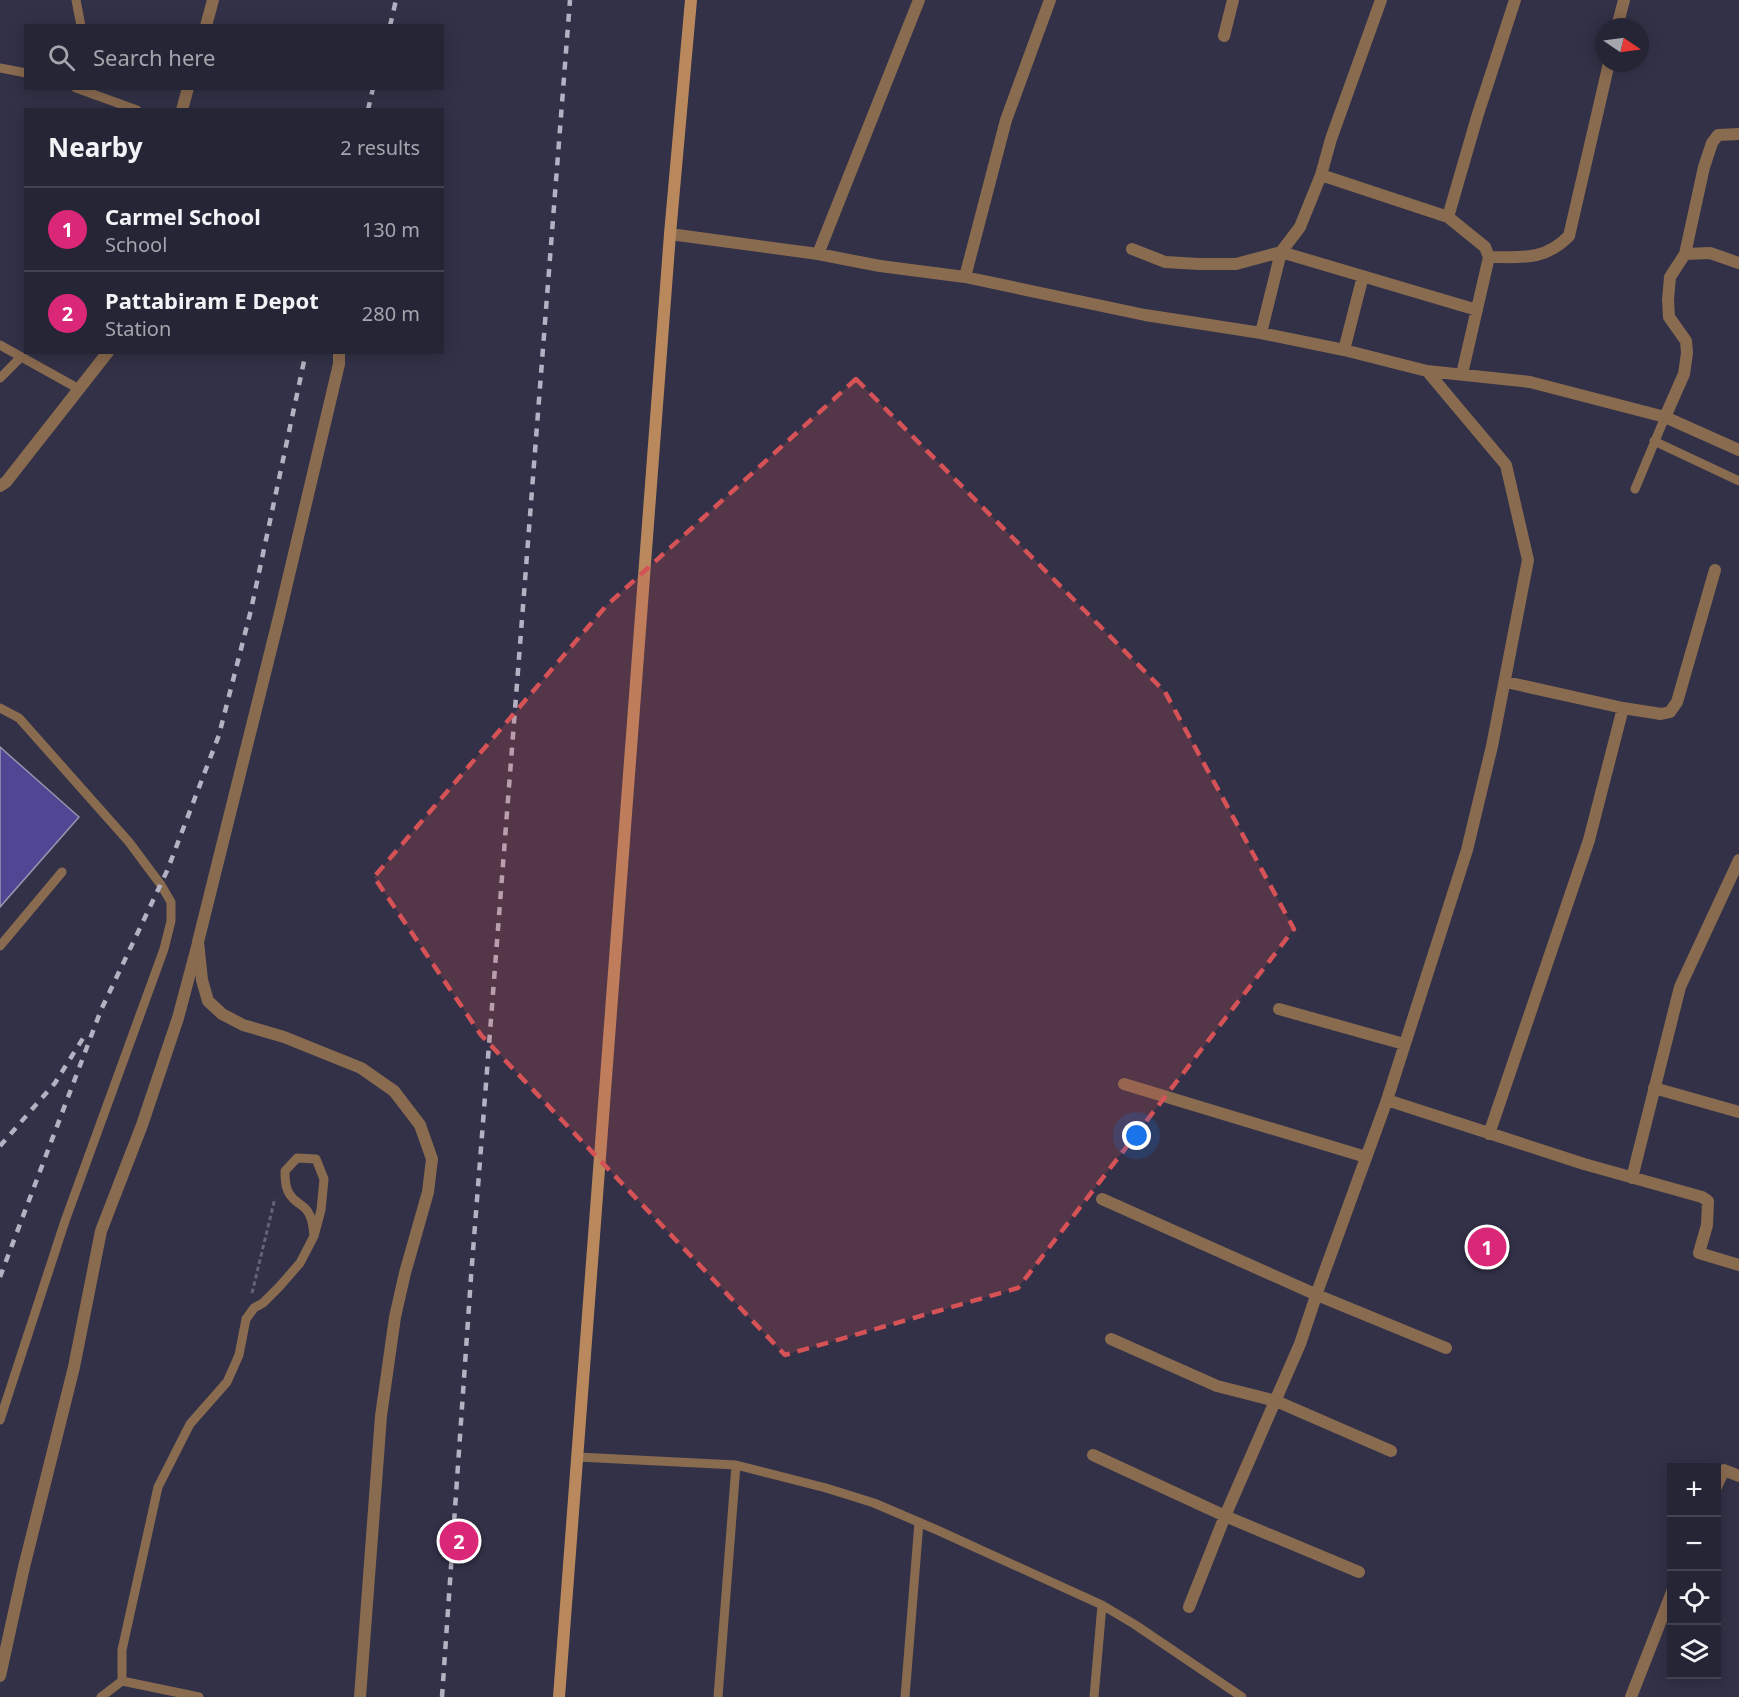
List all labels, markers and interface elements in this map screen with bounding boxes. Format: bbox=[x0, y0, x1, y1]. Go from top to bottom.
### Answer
north arrow bbox=[1595, 18, 1649, 72]
search box bbox=[24, 24, 444, 90]
icon: search bbox=[45, 41, 78, 74]
text: Search here bbox=[93, 42, 215, 72]
text: Nearby bbox=[48, 129, 143, 165]
text: 2 results bbox=[340, 134, 420, 161]
text: Carmel School bbox=[105, 201, 261, 231]
text: 1 bbox=[62, 216, 73, 243]
text: 130 m bbox=[362, 216, 420, 243]
text: School bbox=[105, 231, 167, 258]
text: Pattabiram E Depot bbox=[105, 285, 319, 315]
text: 2 bbox=[62, 300, 73, 327]
text: 280 m bbox=[362, 300, 420, 327]
text: Station bbox=[105, 315, 171, 342]
your location bbox=[1122, 1121, 1151, 1150]
pin: 1 bbox=[1468, 1224, 1506, 1270]
map controls bbox=[1667, 1463, 1721, 1679]
button: + bbox=[1667, 1463, 1721, 1517]
button: − bbox=[1667, 1517, 1721, 1571]
pin: 2 bbox=[440, 1518, 478, 1564]
button: locate bbox=[1667, 1571, 1721, 1625]
button: layers bbox=[1667, 1625, 1721, 1679]

